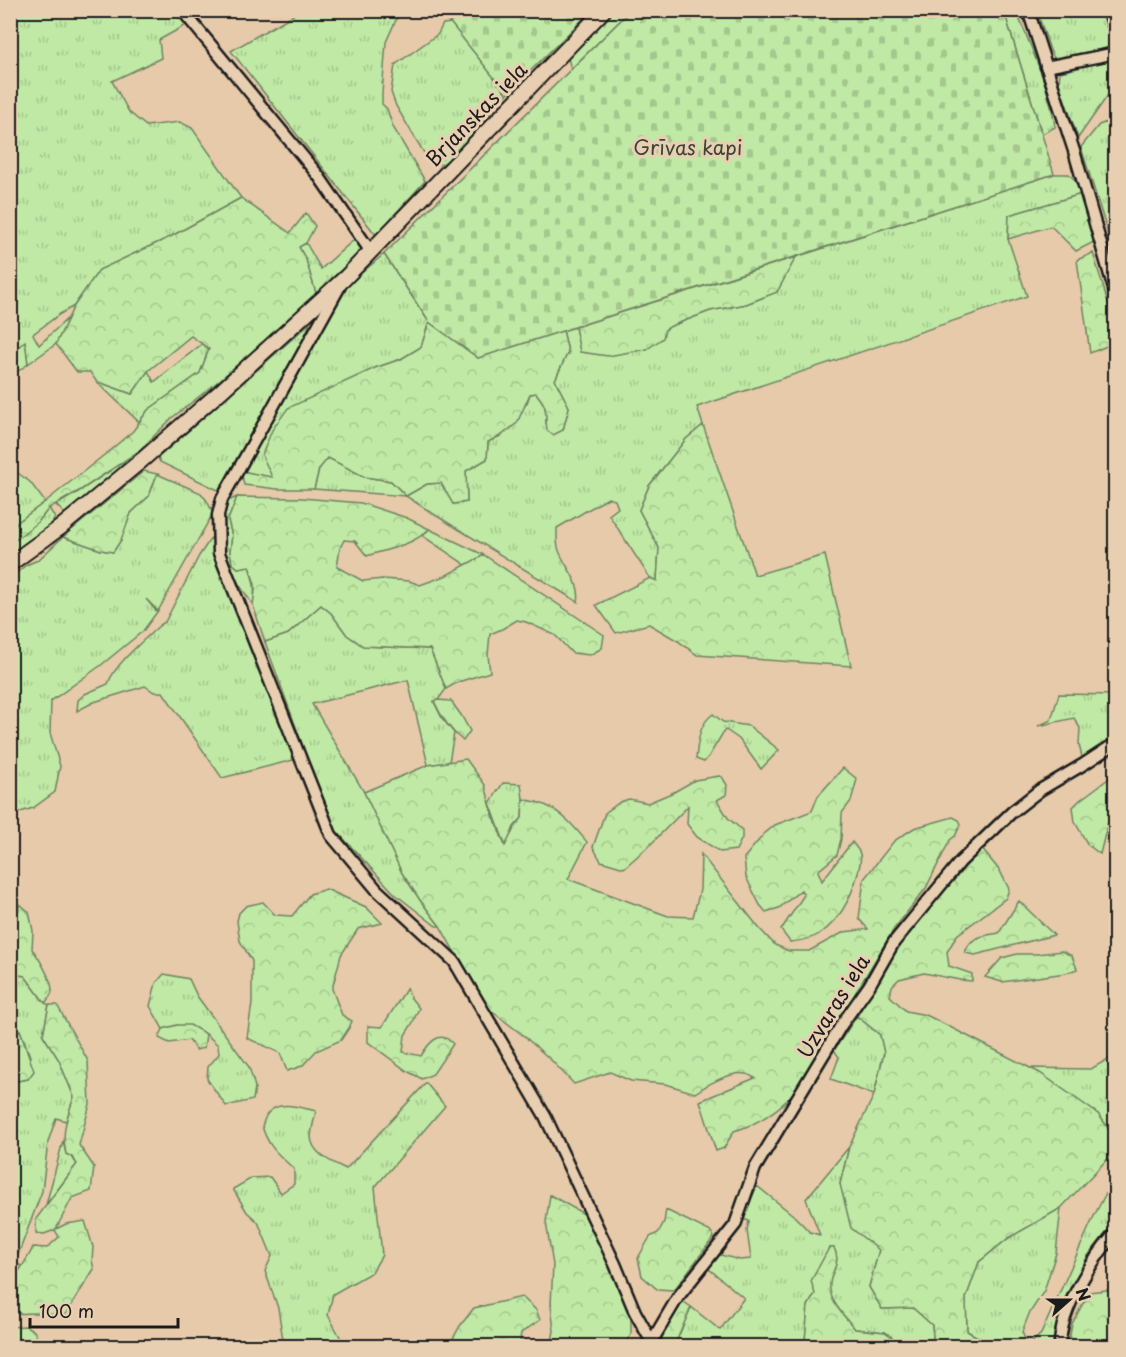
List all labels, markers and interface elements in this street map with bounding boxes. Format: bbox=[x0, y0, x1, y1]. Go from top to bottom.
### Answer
street label: Brjanskas iela bbox=[418, 55, 534, 173]
park label: Grīvas kapi bbox=[633, 132, 743, 162]
street label: Uzvaras iela bbox=[789, 948, 877, 1064]
north arrow bbox=[1039, 1270, 1099, 1330]
text: N bbox=[1070, 1284, 1097, 1304]
scale bar bbox=[30, 1291, 178, 1329]
text: 100 m bbox=[39, 1297, 94, 1324]

